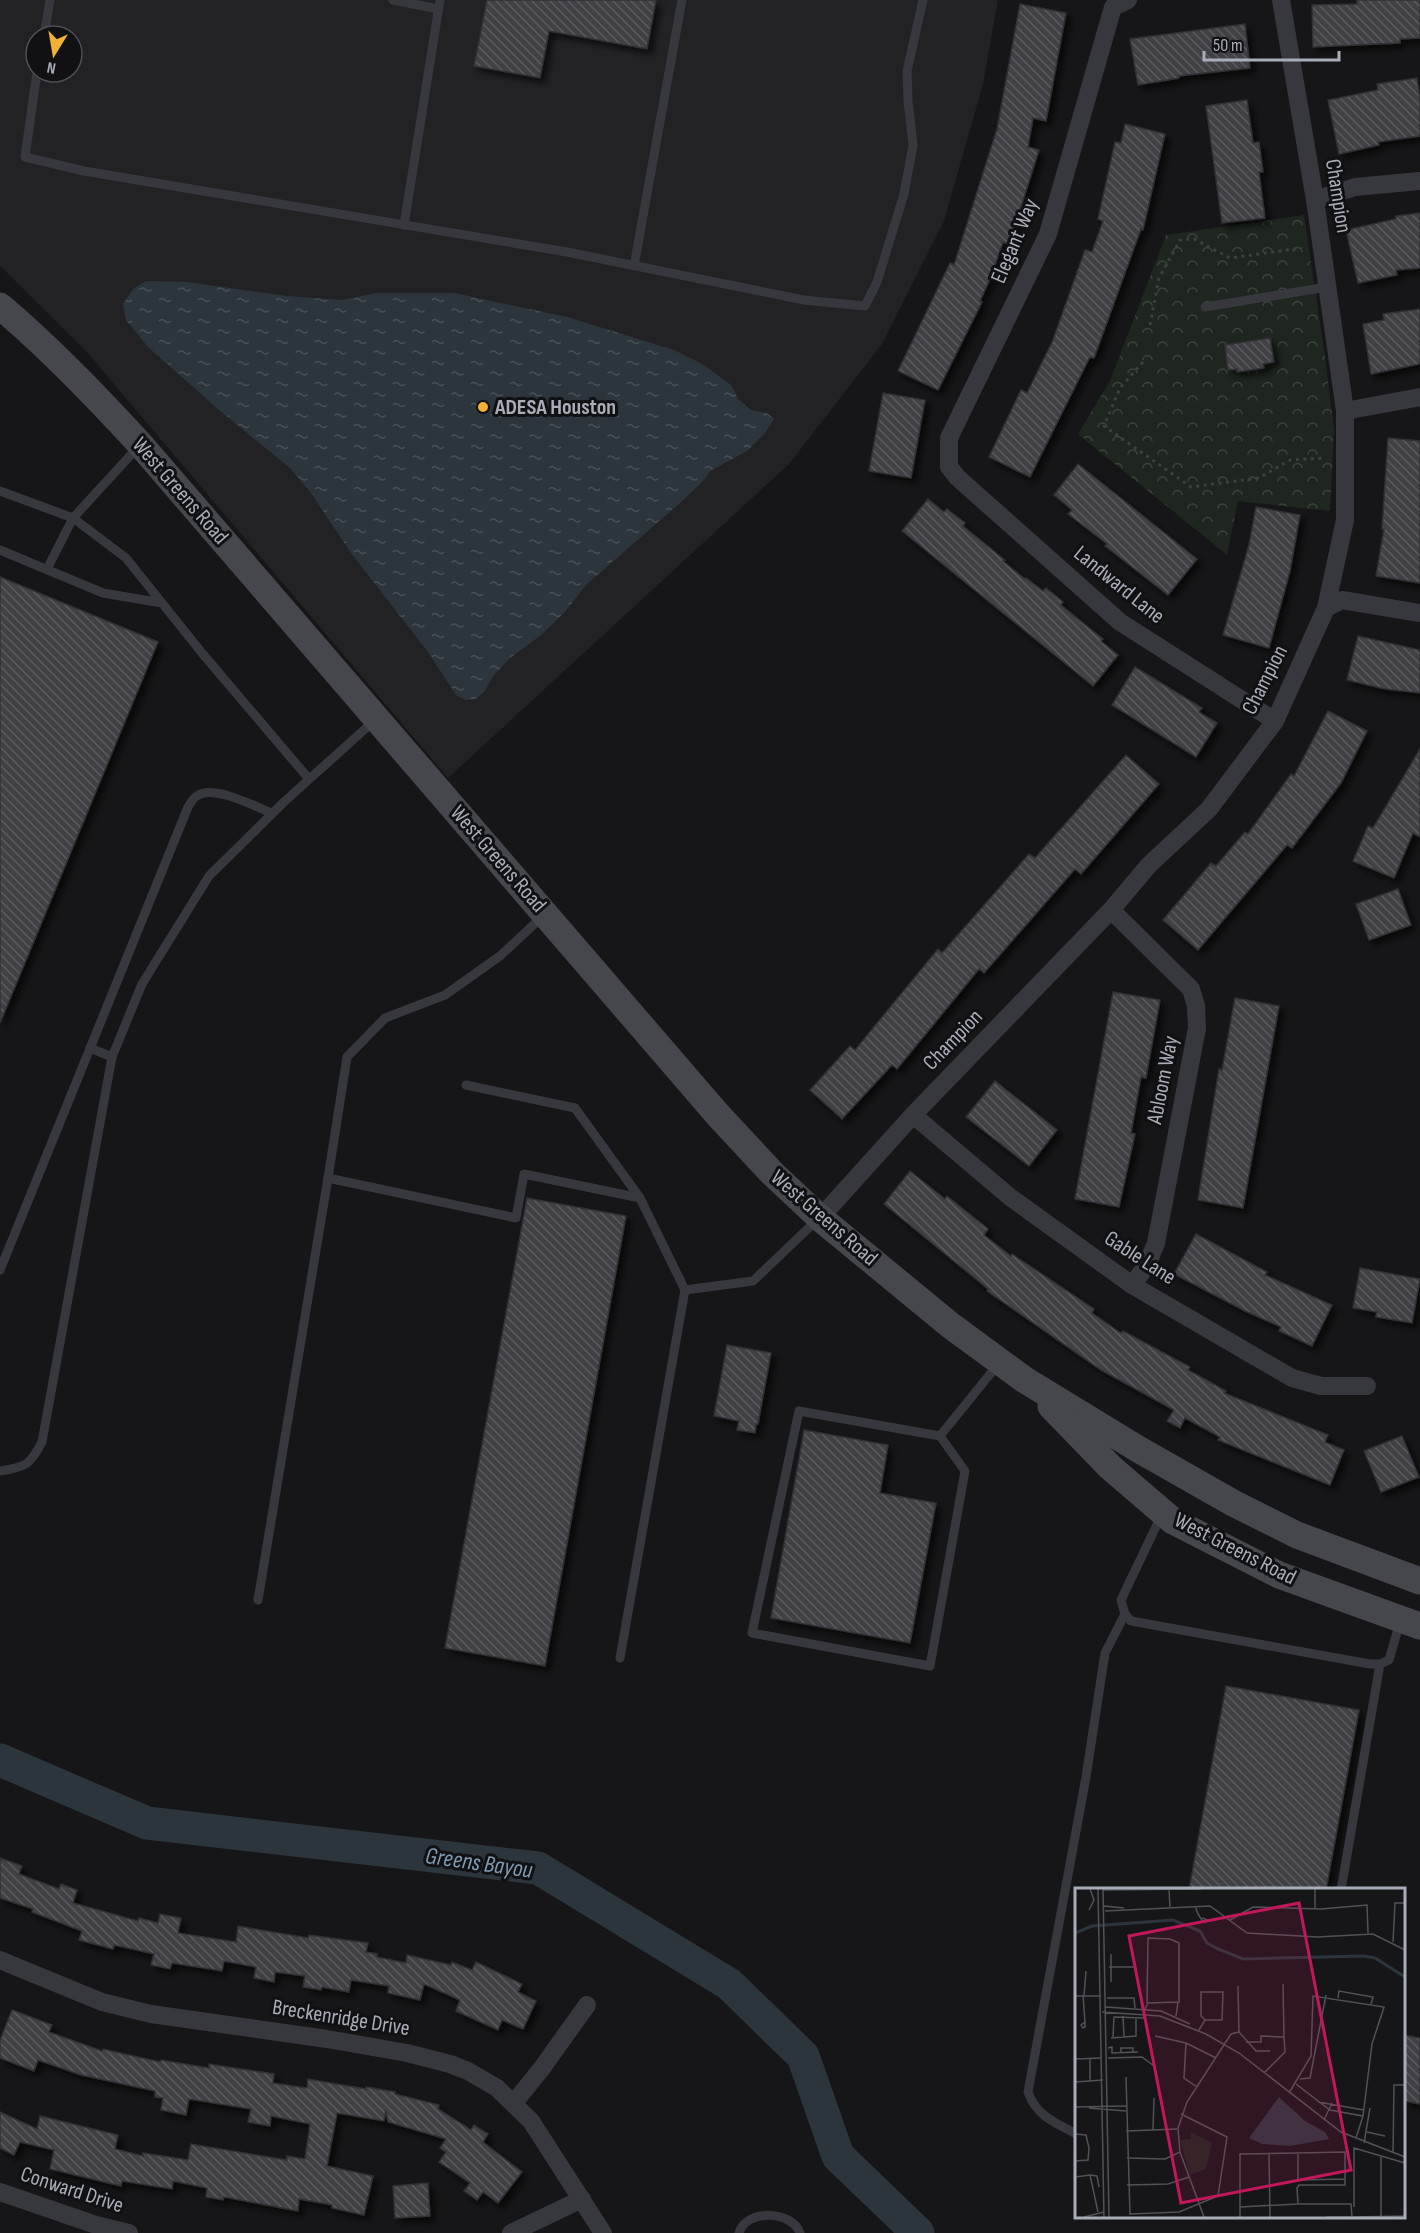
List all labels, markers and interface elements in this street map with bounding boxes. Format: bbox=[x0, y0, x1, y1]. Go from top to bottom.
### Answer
north arrow bbox=[24, 24, 84, 84]
scale bar bbox=[1204, 24, 1339, 62]
text: 50 m bbox=[1213, 35, 1243, 56]
text: N bbox=[45, 57, 57, 77]
street label: Champion bbox=[1319, 157, 1357, 235]
street label: Elegant Way bbox=[985, 194, 1045, 287]
place label: ADESA Houston bbox=[494, 394, 616, 421]
marker: ADESA Houston bbox=[476, 400, 490, 414]
street label: West Greens Road bbox=[126, 432, 234, 550]
street label: Landward Lane bbox=[1068, 540, 1170, 630]
street label: Champion bbox=[1236, 641, 1294, 719]
street label: West Greens Road bbox=[444, 800, 552, 918]
street label: Champion bbox=[917, 1004, 989, 1076]
street label: Abloom Way bbox=[1141, 1033, 1185, 1127]
street label: West Greens Road bbox=[765, 1164, 883, 1272]
street label: Gable Lane bbox=[1099, 1225, 1181, 1291]
street label: West Greens Road bbox=[1170, 1507, 1300, 1591]
water label: Greens Bayou bbox=[424, 1841, 535, 1885]
inset map bbox=[1075, 1888, 1405, 2218]
street label: Breckenridge Drive bbox=[270, 1994, 412, 2042]
street label: Conward Drive bbox=[17, 2161, 127, 2219]

